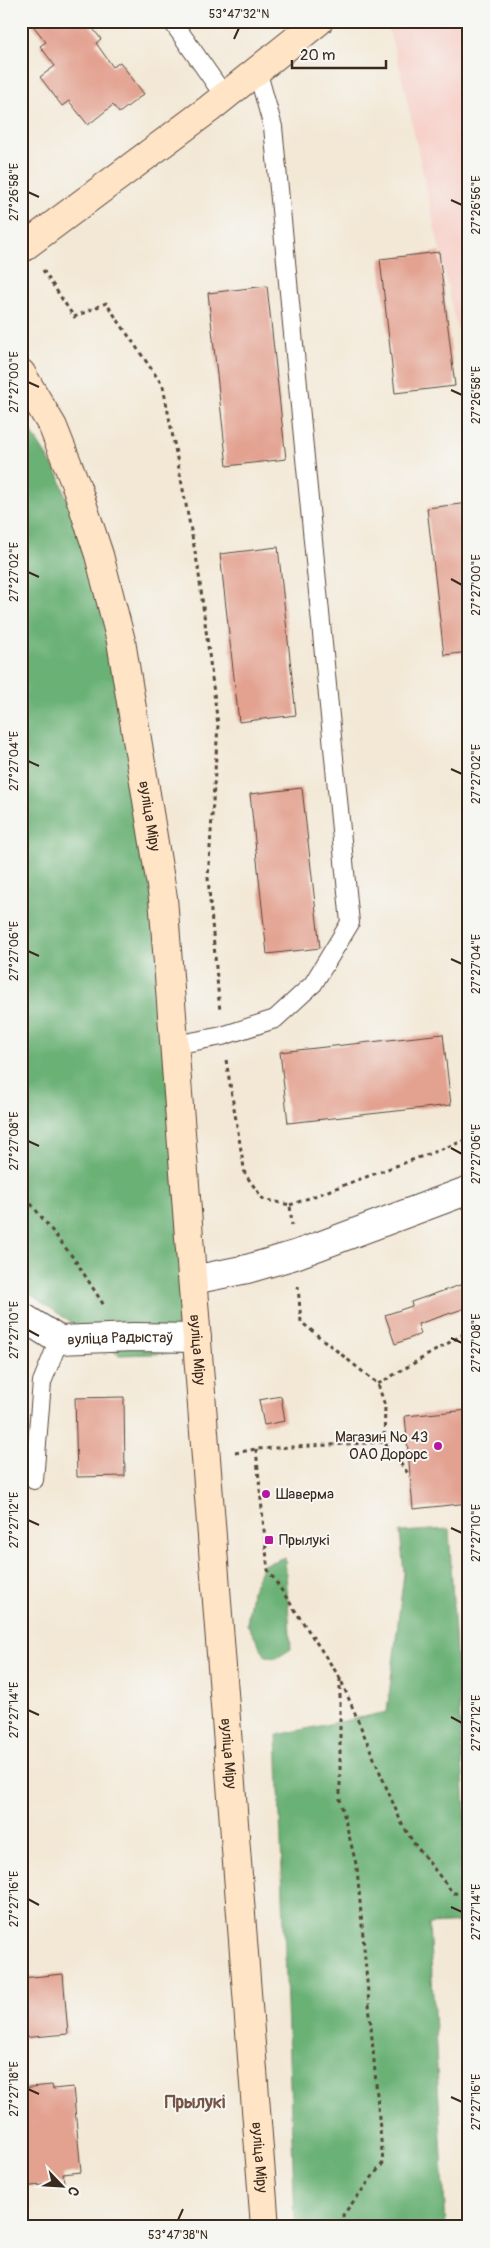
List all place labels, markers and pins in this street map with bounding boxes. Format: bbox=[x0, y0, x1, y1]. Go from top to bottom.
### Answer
place label: Магазин № 43 ОАО Дорорс bbox=[335, 1428, 428, 1464]
marker: Магазин № 43 ОАО Дорорс bbox=[432, 1440, 444, 1452]
place label: Шаверма bbox=[276, 1485, 334, 1504]
marker: Шаверма bbox=[260, 1488, 272, 1500]
place label: Прылукі bbox=[279, 1531, 330, 1550]
marker: Прылукі bbox=[263, 1534, 275, 1546]

